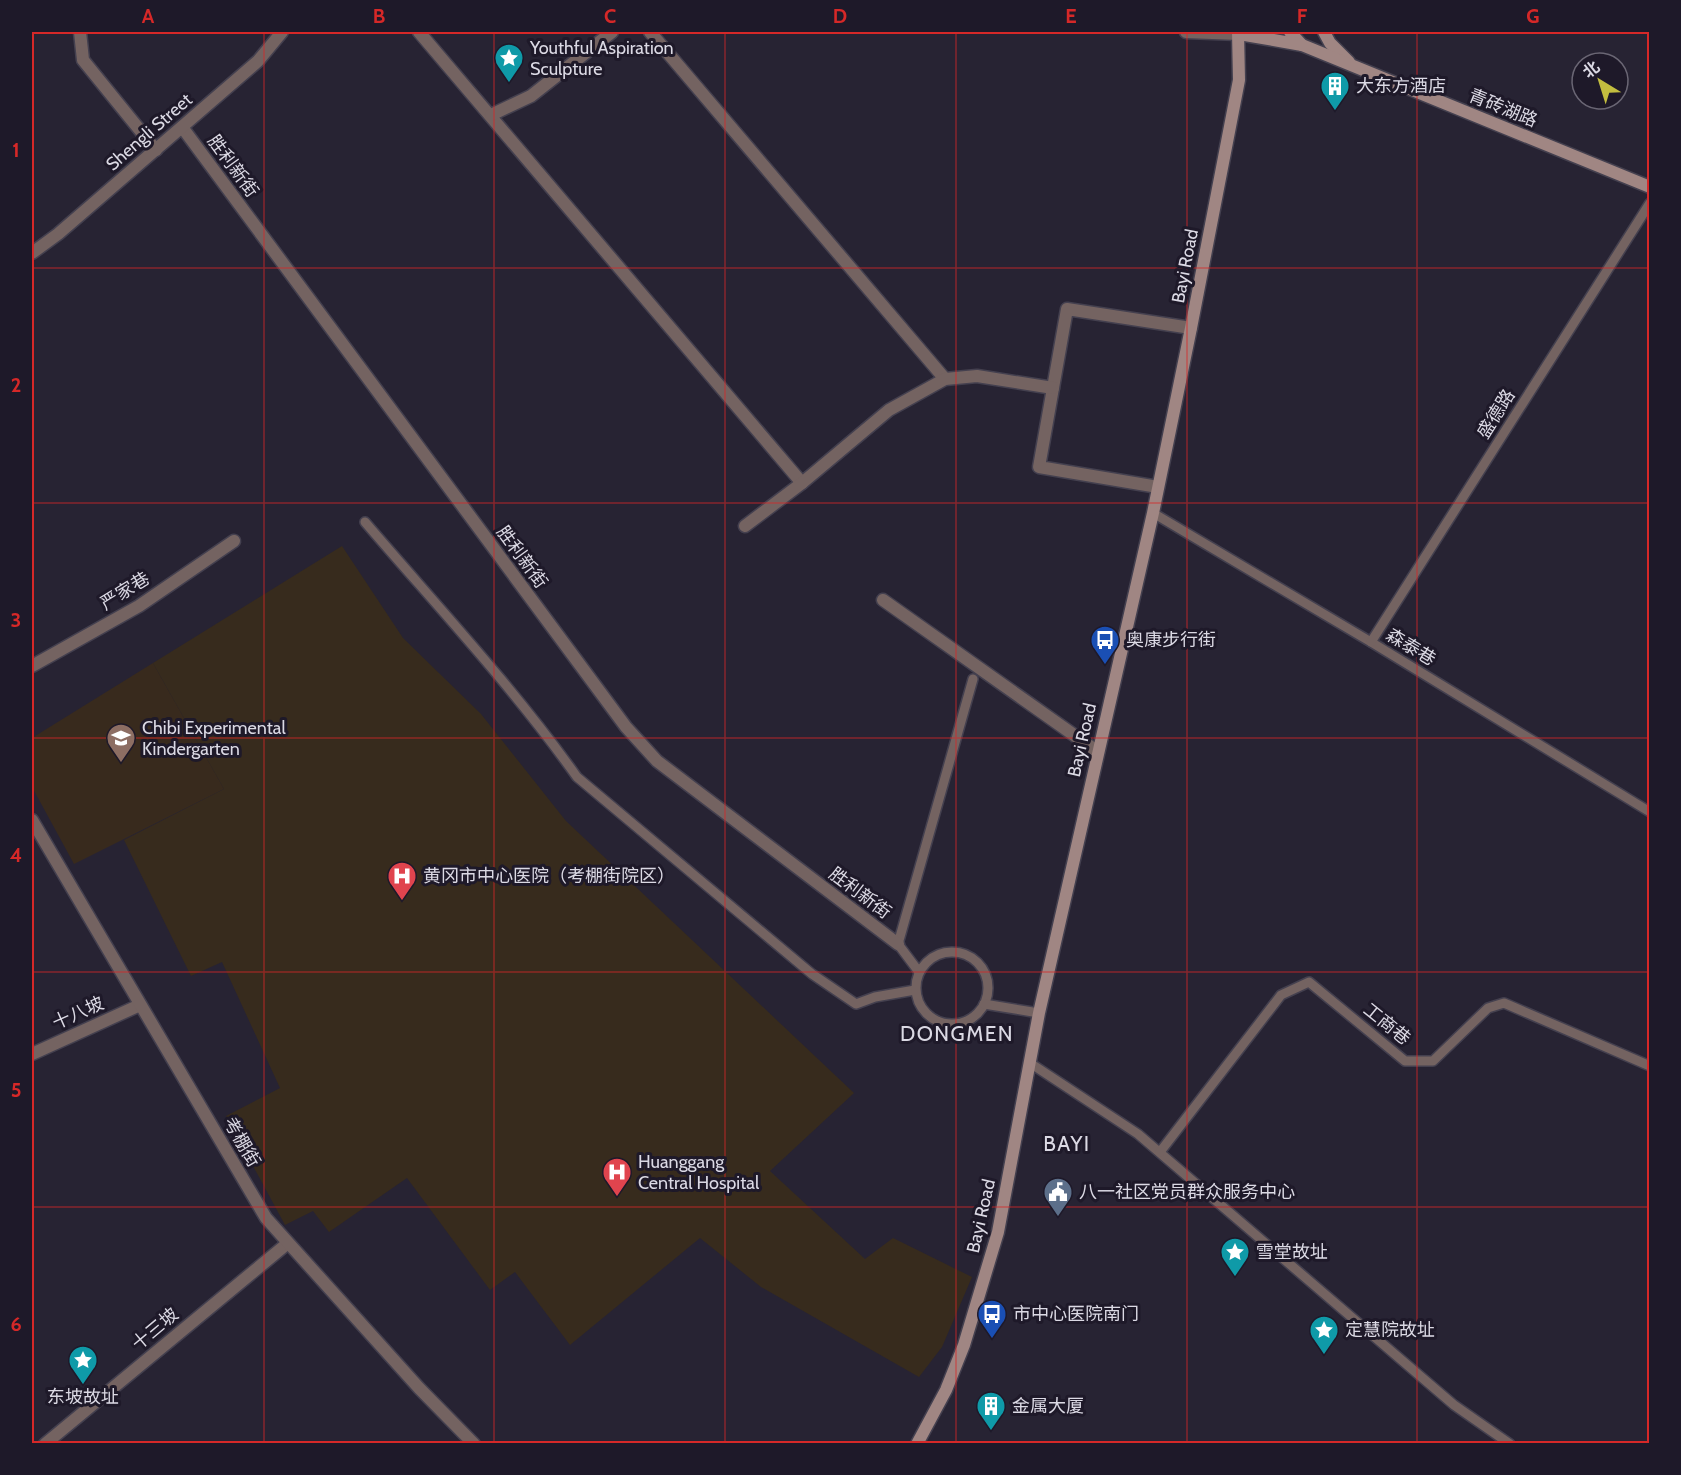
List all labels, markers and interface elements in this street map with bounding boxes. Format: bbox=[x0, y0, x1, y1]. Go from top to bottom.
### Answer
text: A bbox=[142, 4, 155, 28]
text: B bbox=[373, 4, 385, 28]
text: C bbox=[604, 4, 616, 28]
text: D bbox=[833, 4, 847, 28]
text: E bbox=[1065, 4, 1077, 28]
text: F bbox=[1297, 4, 1308, 28]
text: G bbox=[1526, 4, 1540, 28]
place label: Youthful Aspiration Sculpture bbox=[529, 37, 674, 80]
place icon: Youthful Aspiration Sculpture bbox=[493, 42, 525, 84]
north arrow bbox=[1570, 51, 1630, 111]
text: 北 bbox=[1579, 57, 1603, 82]
building icon: 大东方酒店 bbox=[1319, 70, 1351, 112]
place label: 大东方酒店 bbox=[1356, 75, 1446, 97]
street label: 青砖湖路 bbox=[1466, 84, 1540, 132]
street label: Shengli Street bbox=[101, 89, 197, 175]
street label: 胜利新街 bbox=[203, 130, 263, 202]
text: 1 bbox=[12, 138, 20, 162]
street label: Bayi Road bbox=[1167, 227, 1203, 305]
text: 2 bbox=[11, 373, 21, 397]
street label: 盛德路 bbox=[1472, 385, 1520, 443]
street label: 胜利新街 bbox=[492, 521, 552, 593]
street label: 严家巷 bbox=[96, 567, 154, 615]
text: 3 bbox=[11, 608, 21, 632]
bus stop icon: 奥康步行街 bbox=[1089, 624, 1121, 666]
street label: 森泰巷 bbox=[1382, 624, 1440, 670]
place label: 奥康步行街 bbox=[1126, 629, 1216, 651]
street label: Bayi Road bbox=[1063, 701, 1101, 779]
place label: Chibi Experimental Kindergarten bbox=[142, 717, 286, 760]
school or university icon: Chibi Experimental Kindergarten bbox=[105, 722, 137, 764]
text: 4 bbox=[10, 843, 22, 867]
hospital icon: 黄冈市中心医院（考棚街院区） bbox=[386, 860, 418, 902]
street label: 胜利新街 bbox=[825, 863, 895, 923]
place label: 黄冈市中心医院（考棚街院区） bbox=[423, 865, 675, 887]
street label: 十八坡 bbox=[49, 992, 107, 1034]
street label: 工商巷 bbox=[1359, 998, 1415, 1050]
district label: DONGMEN bbox=[900, 1021, 1014, 1046]
text: 5 bbox=[11, 1078, 21, 1102]
street label: 考棚街 bbox=[219, 1113, 265, 1171]
district label: BAYI bbox=[1043, 1131, 1091, 1156]
place label: Huanggang Central Hospital bbox=[638, 1151, 760, 1194]
hospital icon: Huanggang Central Hospital bbox=[601, 1156, 633, 1198]
public building icon: 八一社区党员群众服务中心 bbox=[1042, 1176, 1074, 1218]
street label: Bayi Road bbox=[962, 1177, 1000, 1255]
place label: 八一社区党员群众服务中心 bbox=[1079, 1181, 1295, 1203]
place icon: 雪堂故址 bbox=[1219, 1236, 1251, 1278]
place label: 雪堂故址 bbox=[1256, 1241, 1328, 1263]
bus stop icon: 市中心医院南门 bbox=[976, 1298, 1008, 1340]
street label: 十三坡 bbox=[127, 1303, 183, 1355]
place label: 市中心医院南门 bbox=[1013, 1303, 1139, 1325]
text: 6 bbox=[10, 1312, 22, 1336]
place icon: 定慧院故址 bbox=[1308, 1314, 1340, 1356]
place label: 定慧院故址 bbox=[1345, 1319, 1435, 1341]
place icon: 东坡故址 bbox=[67, 1344, 99, 1386]
place label: 东坡故址 bbox=[47, 1386, 119, 1408]
building icon: 金属大厦 bbox=[975, 1390, 1007, 1432]
place label: 金属大厦 bbox=[1012, 1395, 1084, 1417]

